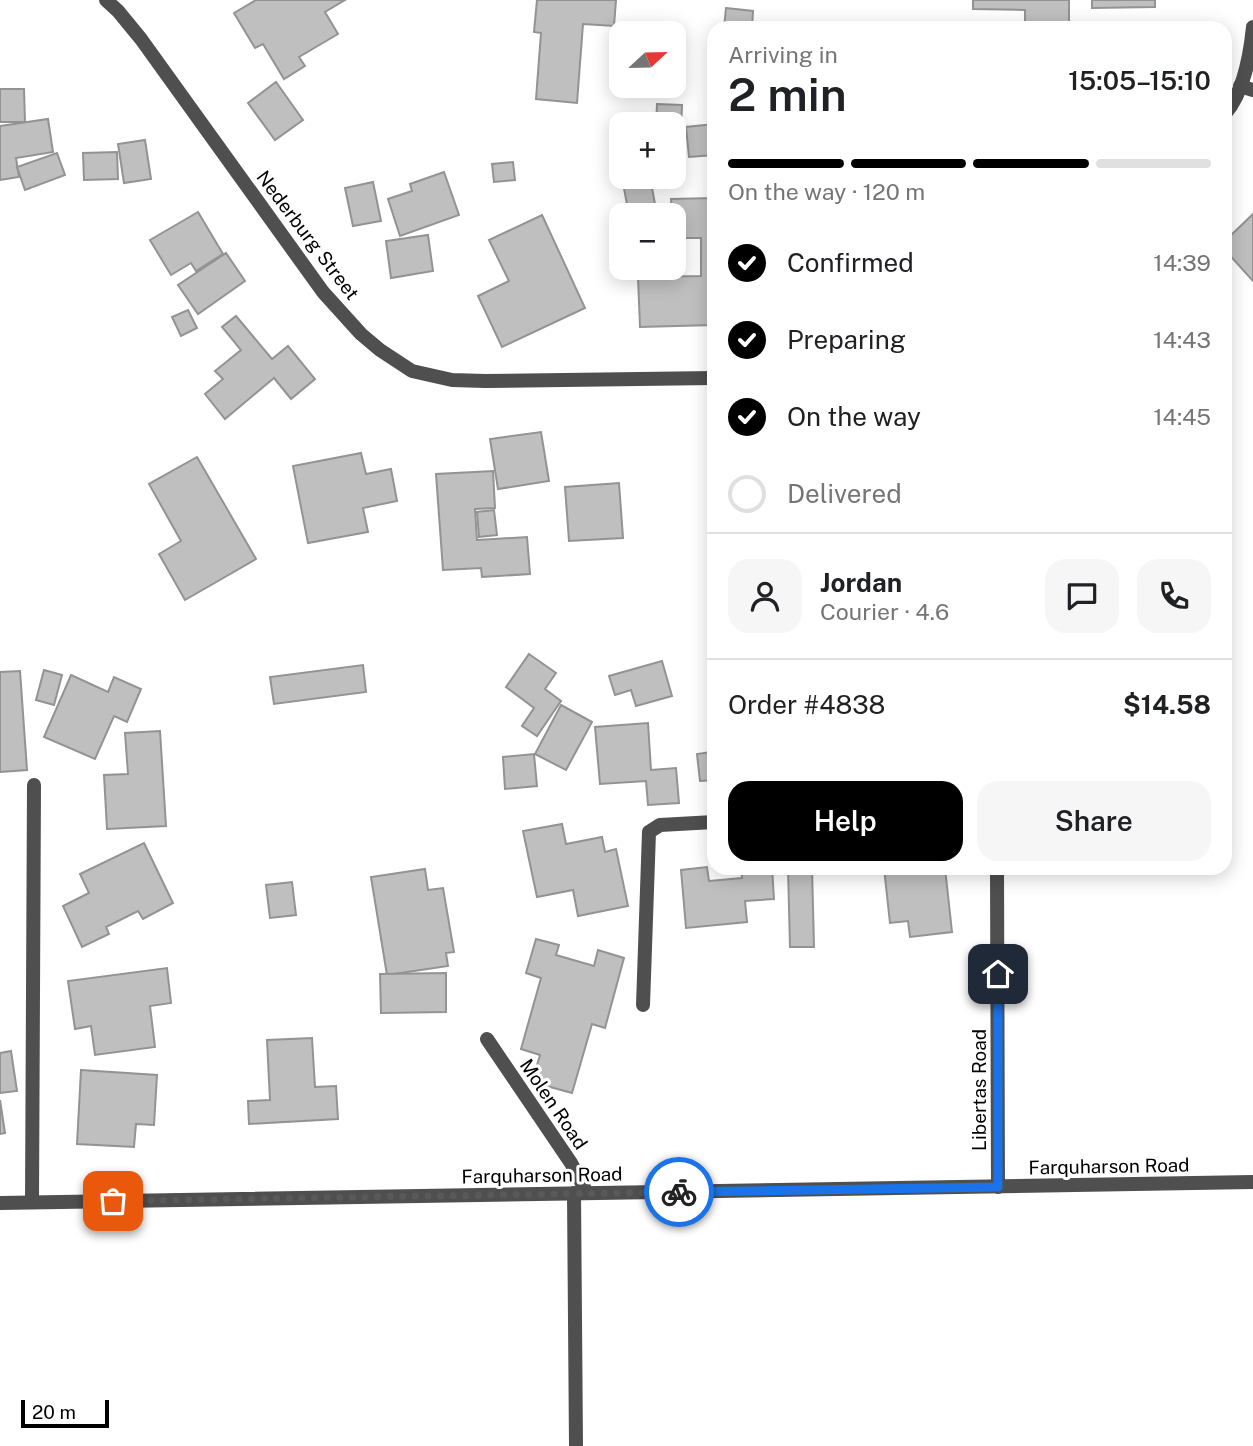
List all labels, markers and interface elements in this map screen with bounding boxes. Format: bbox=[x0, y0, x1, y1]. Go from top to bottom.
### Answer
north arrow bbox=[609, 21, 686, 98]
map controls bbox=[609, 21, 686, 280]
text: Arriving in bbox=[728, 41, 838, 68]
text: 15:05–15:10 bbox=[1068, 65, 1211, 96]
text: 2 min bbox=[728, 67, 847, 121]
button: + bbox=[609, 112, 686, 189]
street label: Nederburg Street bbox=[252, 166, 364, 304]
text: On the way · 120 m bbox=[728, 178, 925, 205]
button: − bbox=[609, 203, 686, 280]
icon: check bbox=[728, 244, 766, 282]
text: Confirmed bbox=[787, 247, 914, 278]
text: 14:39 bbox=[1153, 249, 1211, 276]
icon: check bbox=[728, 321, 766, 359]
text: Preparing bbox=[787, 324, 906, 355]
text: 14:43 bbox=[1153, 326, 1211, 353]
icon: check bbox=[728, 398, 766, 436]
text: On the way bbox=[787, 401, 921, 432]
text: 14:45 bbox=[1153, 403, 1211, 430]
text: Delivered bbox=[787, 478, 902, 509]
button: person bbox=[728, 559, 802, 633]
button: chat bbox=[1045, 559, 1119, 633]
button: phone bbox=[1137, 559, 1211, 633]
text: Jordan bbox=[820, 567, 902, 598]
text: Courier · 4.6 bbox=[820, 598, 949, 625]
text: Order #4838 bbox=[728, 689, 885, 720]
text: $14.58 bbox=[1123, 689, 1211, 720]
button: Help bbox=[728, 781, 963, 861]
button: Share bbox=[977, 781, 1211, 861]
pin bbox=[968, 944, 1028, 1004]
icon: home bbox=[979, 955, 1017, 993]
street label: Libertas Road bbox=[968, 1029, 990, 1151]
street label: Molen Road bbox=[516, 1055, 592, 1153]
street label: Farquharson Road bbox=[1028, 1154, 1190, 1178]
courier bbox=[644, 1157, 714, 1227]
street label: Farquharson Road bbox=[461, 1163, 623, 1187]
pin bbox=[83, 1171, 143, 1231]
icon: bike bbox=[660, 1173, 698, 1211]
icon: bag bbox=[94, 1182, 132, 1220]
scale bar bbox=[21, 1397, 108, 1429]
text: 20 m bbox=[32, 1401, 76, 1423]

